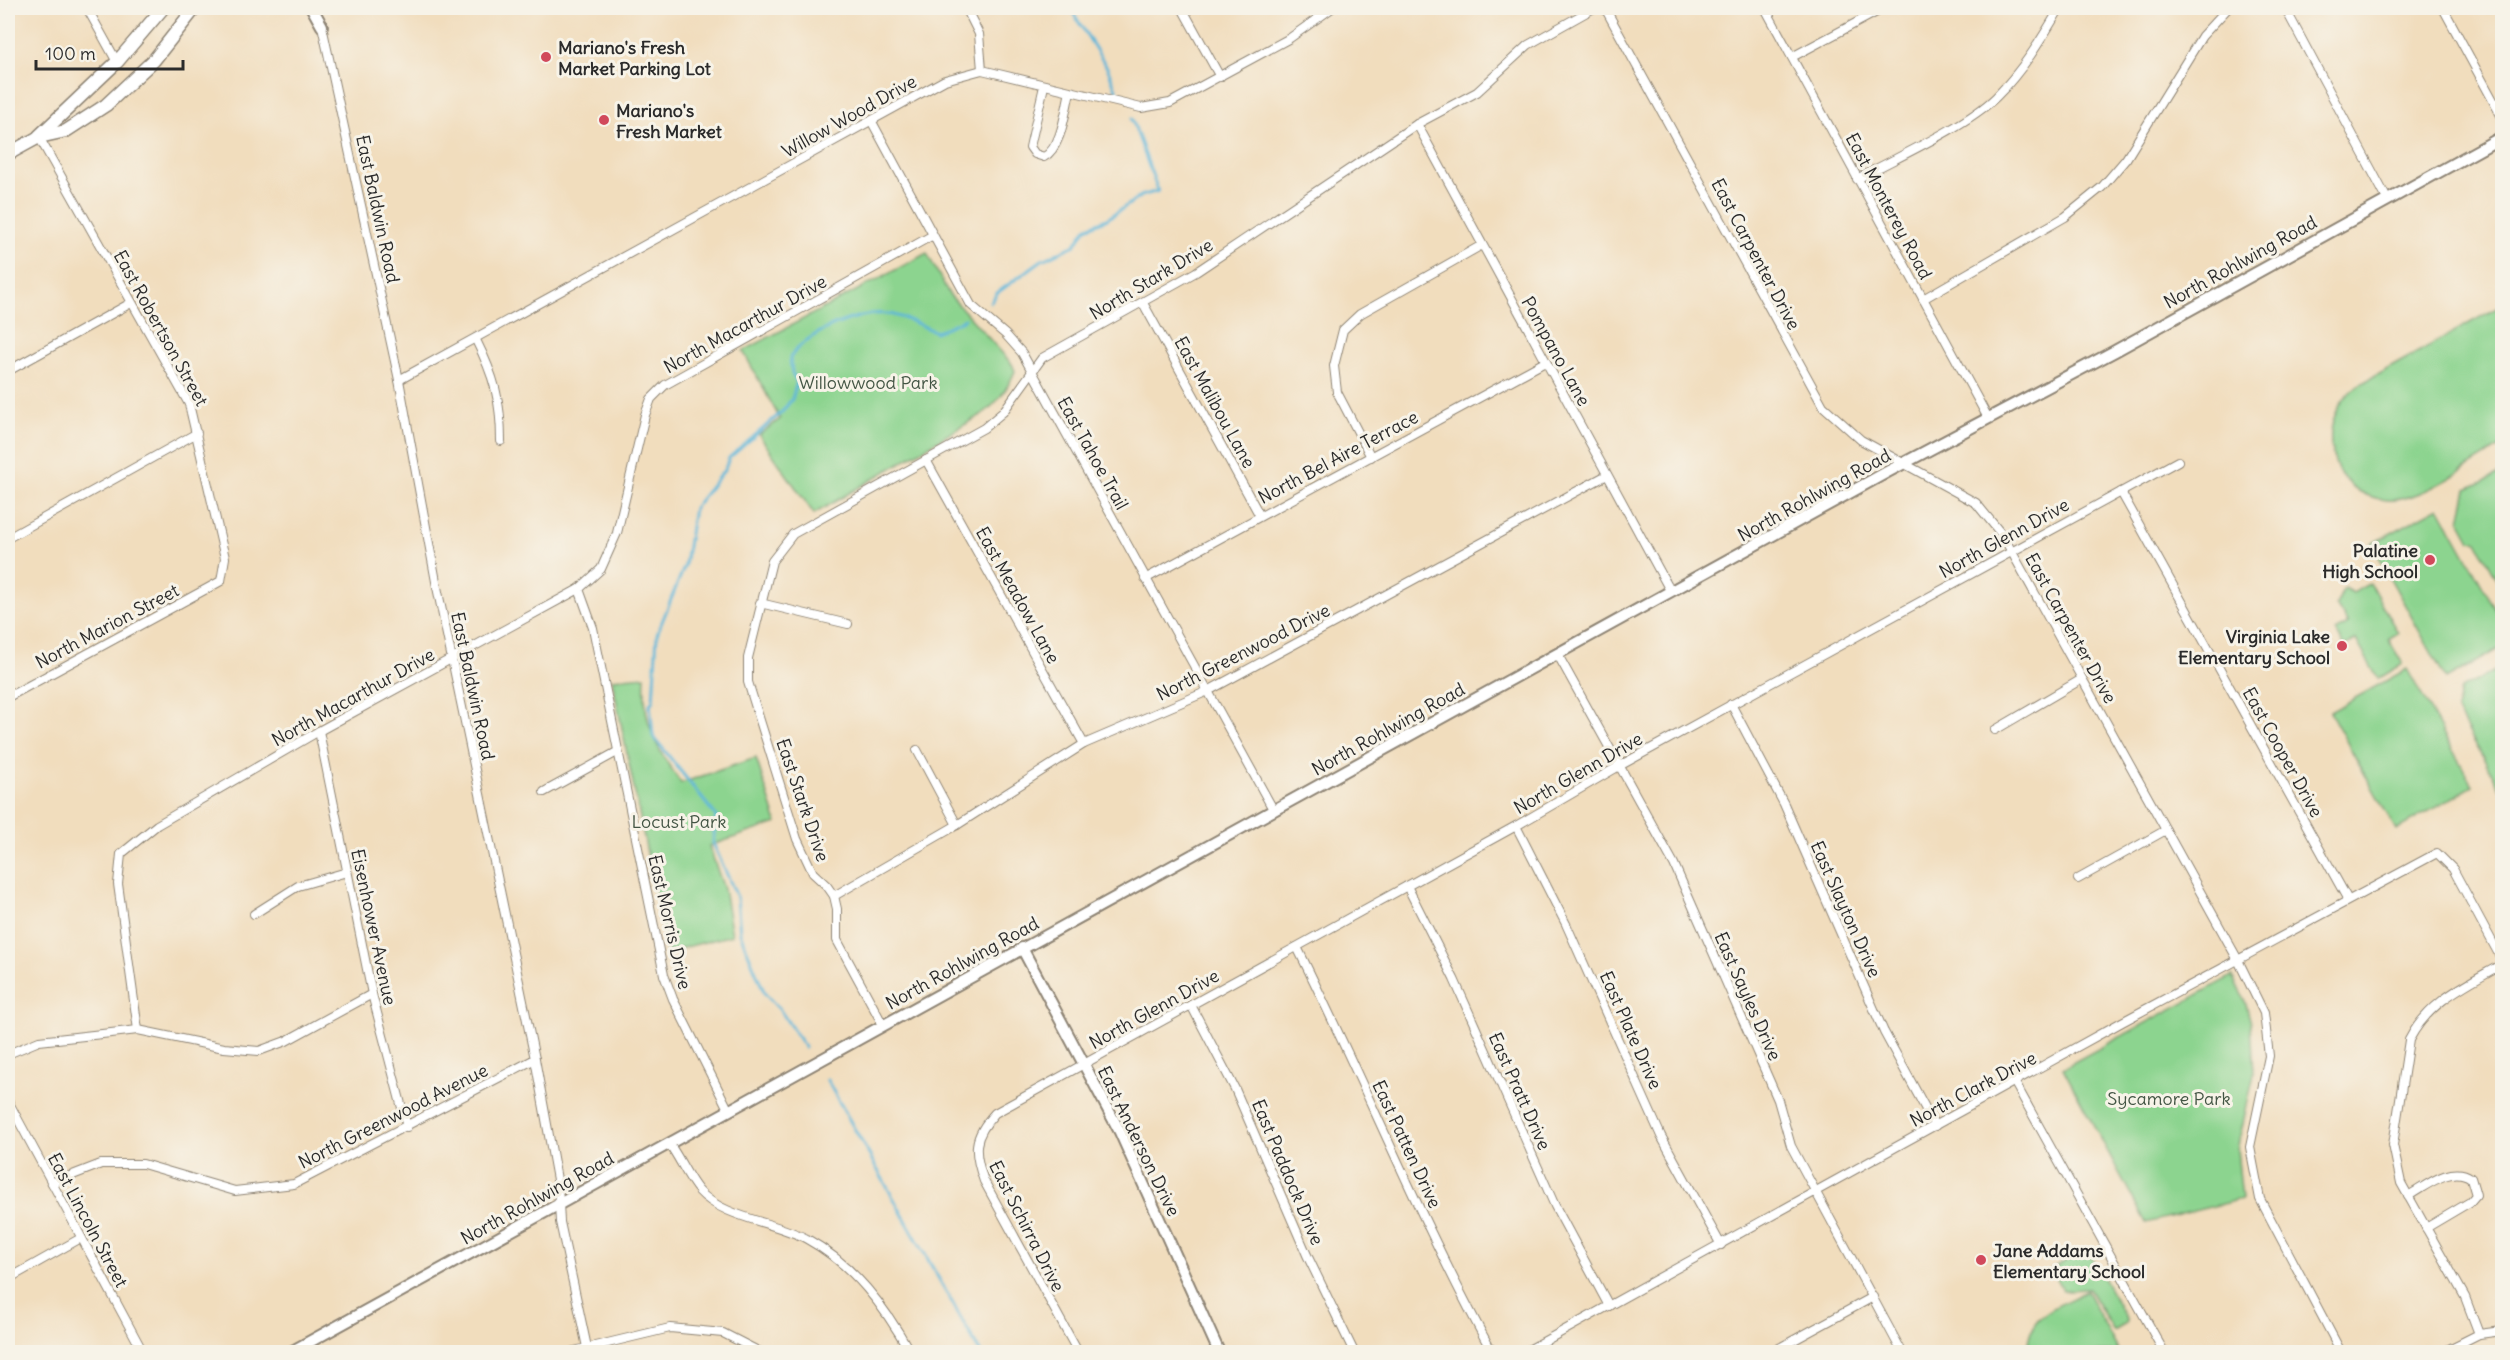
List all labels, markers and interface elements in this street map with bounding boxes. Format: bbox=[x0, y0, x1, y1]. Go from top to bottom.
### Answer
scale bar bbox=[36, 33, 183, 71]
place label: Mariano's Fresh Market Parking Lot bbox=[558, 36, 712, 80]
text: 100 m bbox=[45, 42, 96, 65]
marker: Mariano's Fresh Market Parking Lot bbox=[539, 50, 553, 64]
street label: Willow Wood Drive bbox=[778, 69, 920, 163]
place label: Mariano's Fresh Market bbox=[616, 99, 723, 143]
marker: Mariano's Fresh Market bbox=[597, 113, 611, 127]
street label: East Monterey Road bbox=[1841, 129, 1938, 284]
street label: East Baldwin Road bbox=[351, 133, 405, 286]
street label: East Carpenter Drive bbox=[1706, 174, 1806, 334]
street label: North Rohlwing Road bbox=[2159, 210, 2321, 314]
street label: North Stark Drive bbox=[1085, 233, 1217, 325]
street label: East Robertson Street bbox=[109, 246, 213, 410]
street label: North Macarthur Drive bbox=[659, 270, 831, 378]
street label: Pompano Lane bbox=[1516, 292, 1596, 410]
street label: East Malibou Lane bbox=[1169, 332, 1261, 472]
park label: Willowwood Park bbox=[798, 371, 938, 394]
street label: East Tahoe Trail bbox=[1052, 392, 1134, 514]
street label: North Bel Aire Terrace bbox=[1254, 405, 1422, 509]
street label: North Rohlwing Road bbox=[1733, 443, 1895, 547]
street label: North Glenn Drive bbox=[1935, 493, 2073, 583]
street label: East Meadow Lane bbox=[971, 523, 1065, 667]
place label: Palatine High School bbox=[2323, 539, 2418, 583]
street label: East Carpenter Drive bbox=[2020, 549, 2122, 707]
marker: Palatine High School bbox=[2423, 553, 2437, 567]
street label: North Marion Street bbox=[31, 578, 183, 674]
street label: North Greenwood Drive bbox=[1152, 598, 1334, 706]
street label: East Baldwin Road bbox=[446, 610, 500, 763]
place label: Virginia Lake Elementary School bbox=[2178, 625, 2330, 669]
marker: Virginia Lake Elementary School bbox=[2335, 639, 2349, 653]
street label: North Macarthur Drive bbox=[267, 643, 439, 751]
street label: North Rohlwing Road bbox=[1307, 677, 1469, 781]
street label: East Cooper Drive bbox=[2238, 683, 2328, 821]
street label: North Glenn Drive bbox=[1510, 727, 1646, 819]
street label: East Stark Drive bbox=[771, 735, 835, 865]
park label: Locust Park bbox=[631, 810, 727, 833]
street label: East Slayton Drive bbox=[1806, 837, 1886, 981]
street label: Eisenhower Avenue bbox=[346, 847, 402, 1007]
street label: East Morris Drive bbox=[643, 852, 697, 992]
street label: North Rohlwing Road bbox=[881, 911, 1043, 1015]
street label: East Sayles Drive bbox=[1709, 928, 1787, 1064]
street label: North Glenn Drive bbox=[1085, 964, 1223, 1054]
street label: East Plate Drive bbox=[1595, 967, 1667, 1093]
street label: East Pratt Drive bbox=[1484, 1029, 1556, 1153]
street label: North Clark Drive bbox=[1906, 1046, 2040, 1132]
street label: North Greenwood Avenue bbox=[294, 1058, 492, 1174]
street label: East Anderson Drive bbox=[1093, 1062, 1185, 1220]
street label: East Patten Drive bbox=[1367, 1076, 1447, 1212]
park label: Sycamore Park bbox=[2107, 1087, 2231, 1110]
street label: East Paddock Drive bbox=[1247, 1096, 1329, 1248]
street label: North Rohlwing Road bbox=[456, 1146, 618, 1250]
street label: East Lincoln Street bbox=[43, 1149, 133, 1291]
street label: East Schirra Drive bbox=[984, 1156, 1070, 1296]
place label: Jane Addams Elementary School bbox=[1993, 1239, 2145, 1283]
marker: Jane Addams Elementary School bbox=[1974, 1253, 1988, 1267]

